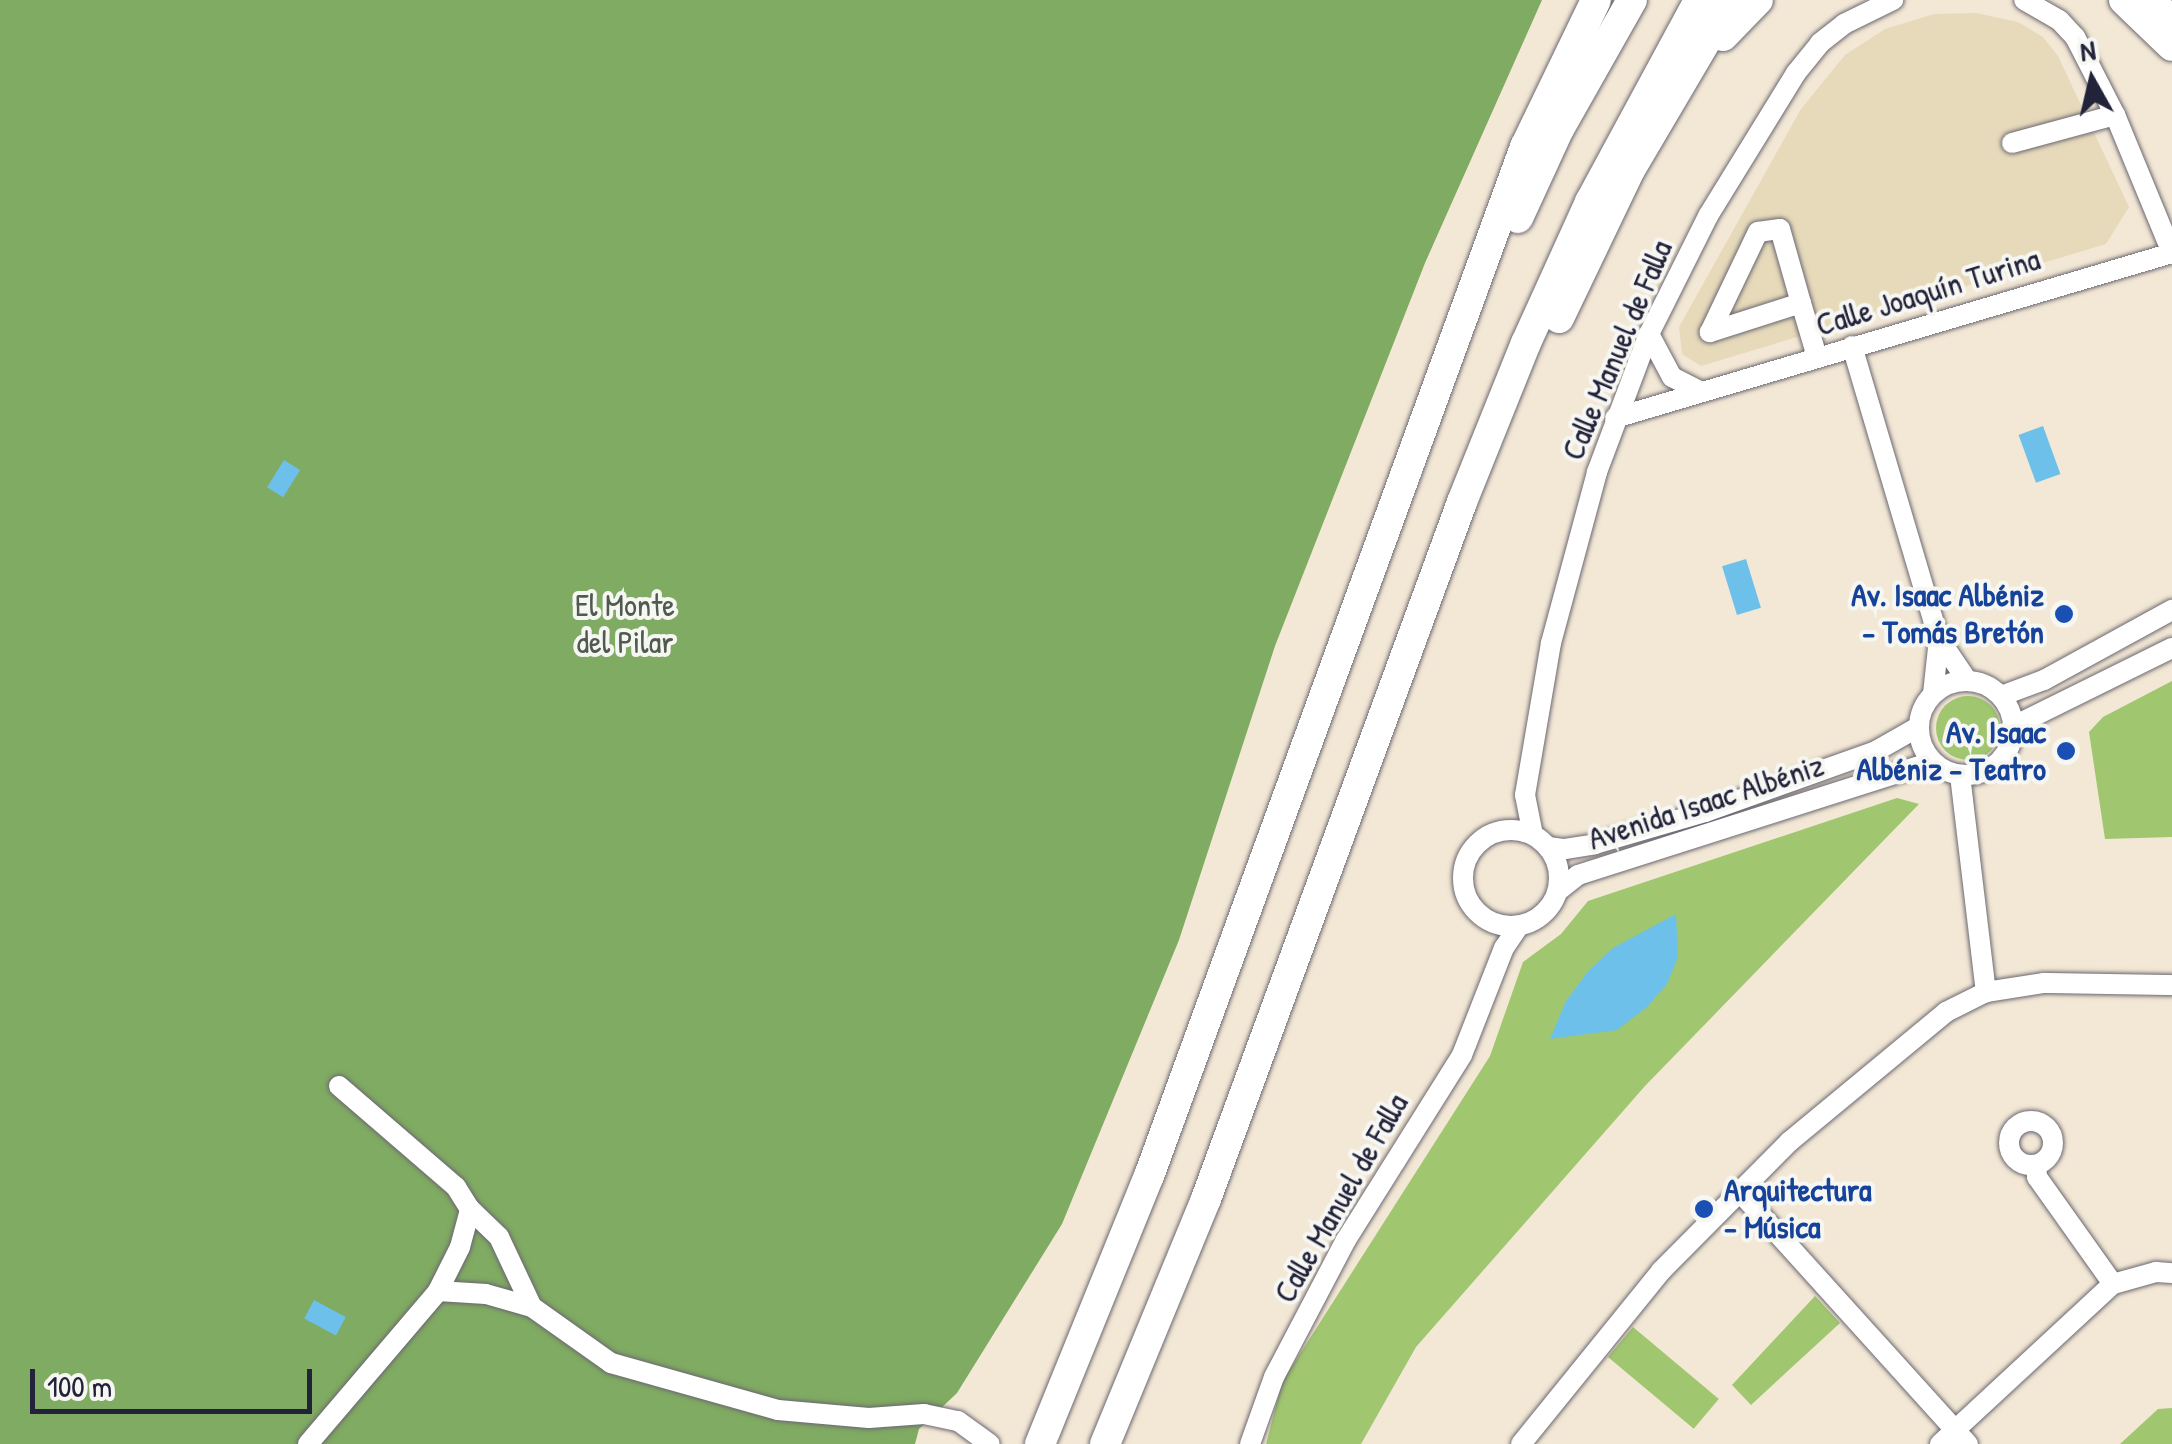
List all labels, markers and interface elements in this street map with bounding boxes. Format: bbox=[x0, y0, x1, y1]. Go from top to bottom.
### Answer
north arrow bbox=[2042, 30, 2142, 130]
text: N bbox=[2078, 30, 2098, 70]
street label: Calle Manuel de Falla bbox=[1553, 234, 1681, 466]
street label: Calle Joaquín Turina bbox=[1811, 240, 2045, 344]
place label: Av. Isaac Albéniz - Tomás Bretón bbox=[1851, 577, 2044, 652]
park label: El Monte del Pilar bbox=[575, 587, 675, 662]
marker: Av. Isaac Albéniz - Tomás Bretón bbox=[2053, 603, 2075, 625]
place label: Av. Isaac Albéniz - Teatro bbox=[1856, 714, 2046, 789]
marker: Av. Isaac Albéniz - Teatro bbox=[2055, 740, 2077, 762]
street label: Avenida Isaac Albéniz bbox=[1583, 746, 1829, 858]
street label: Calle Manuel de Falla bbox=[1266, 1087, 1416, 1309]
place label: Arquitectura - Música bbox=[1724, 1172, 1872, 1247]
marker: Arquitectura - Música bbox=[1693, 1198, 1715, 1220]
scale bar bbox=[35, 1349, 318, 1411]
text: 100 m bbox=[47, 1366, 112, 1406]

